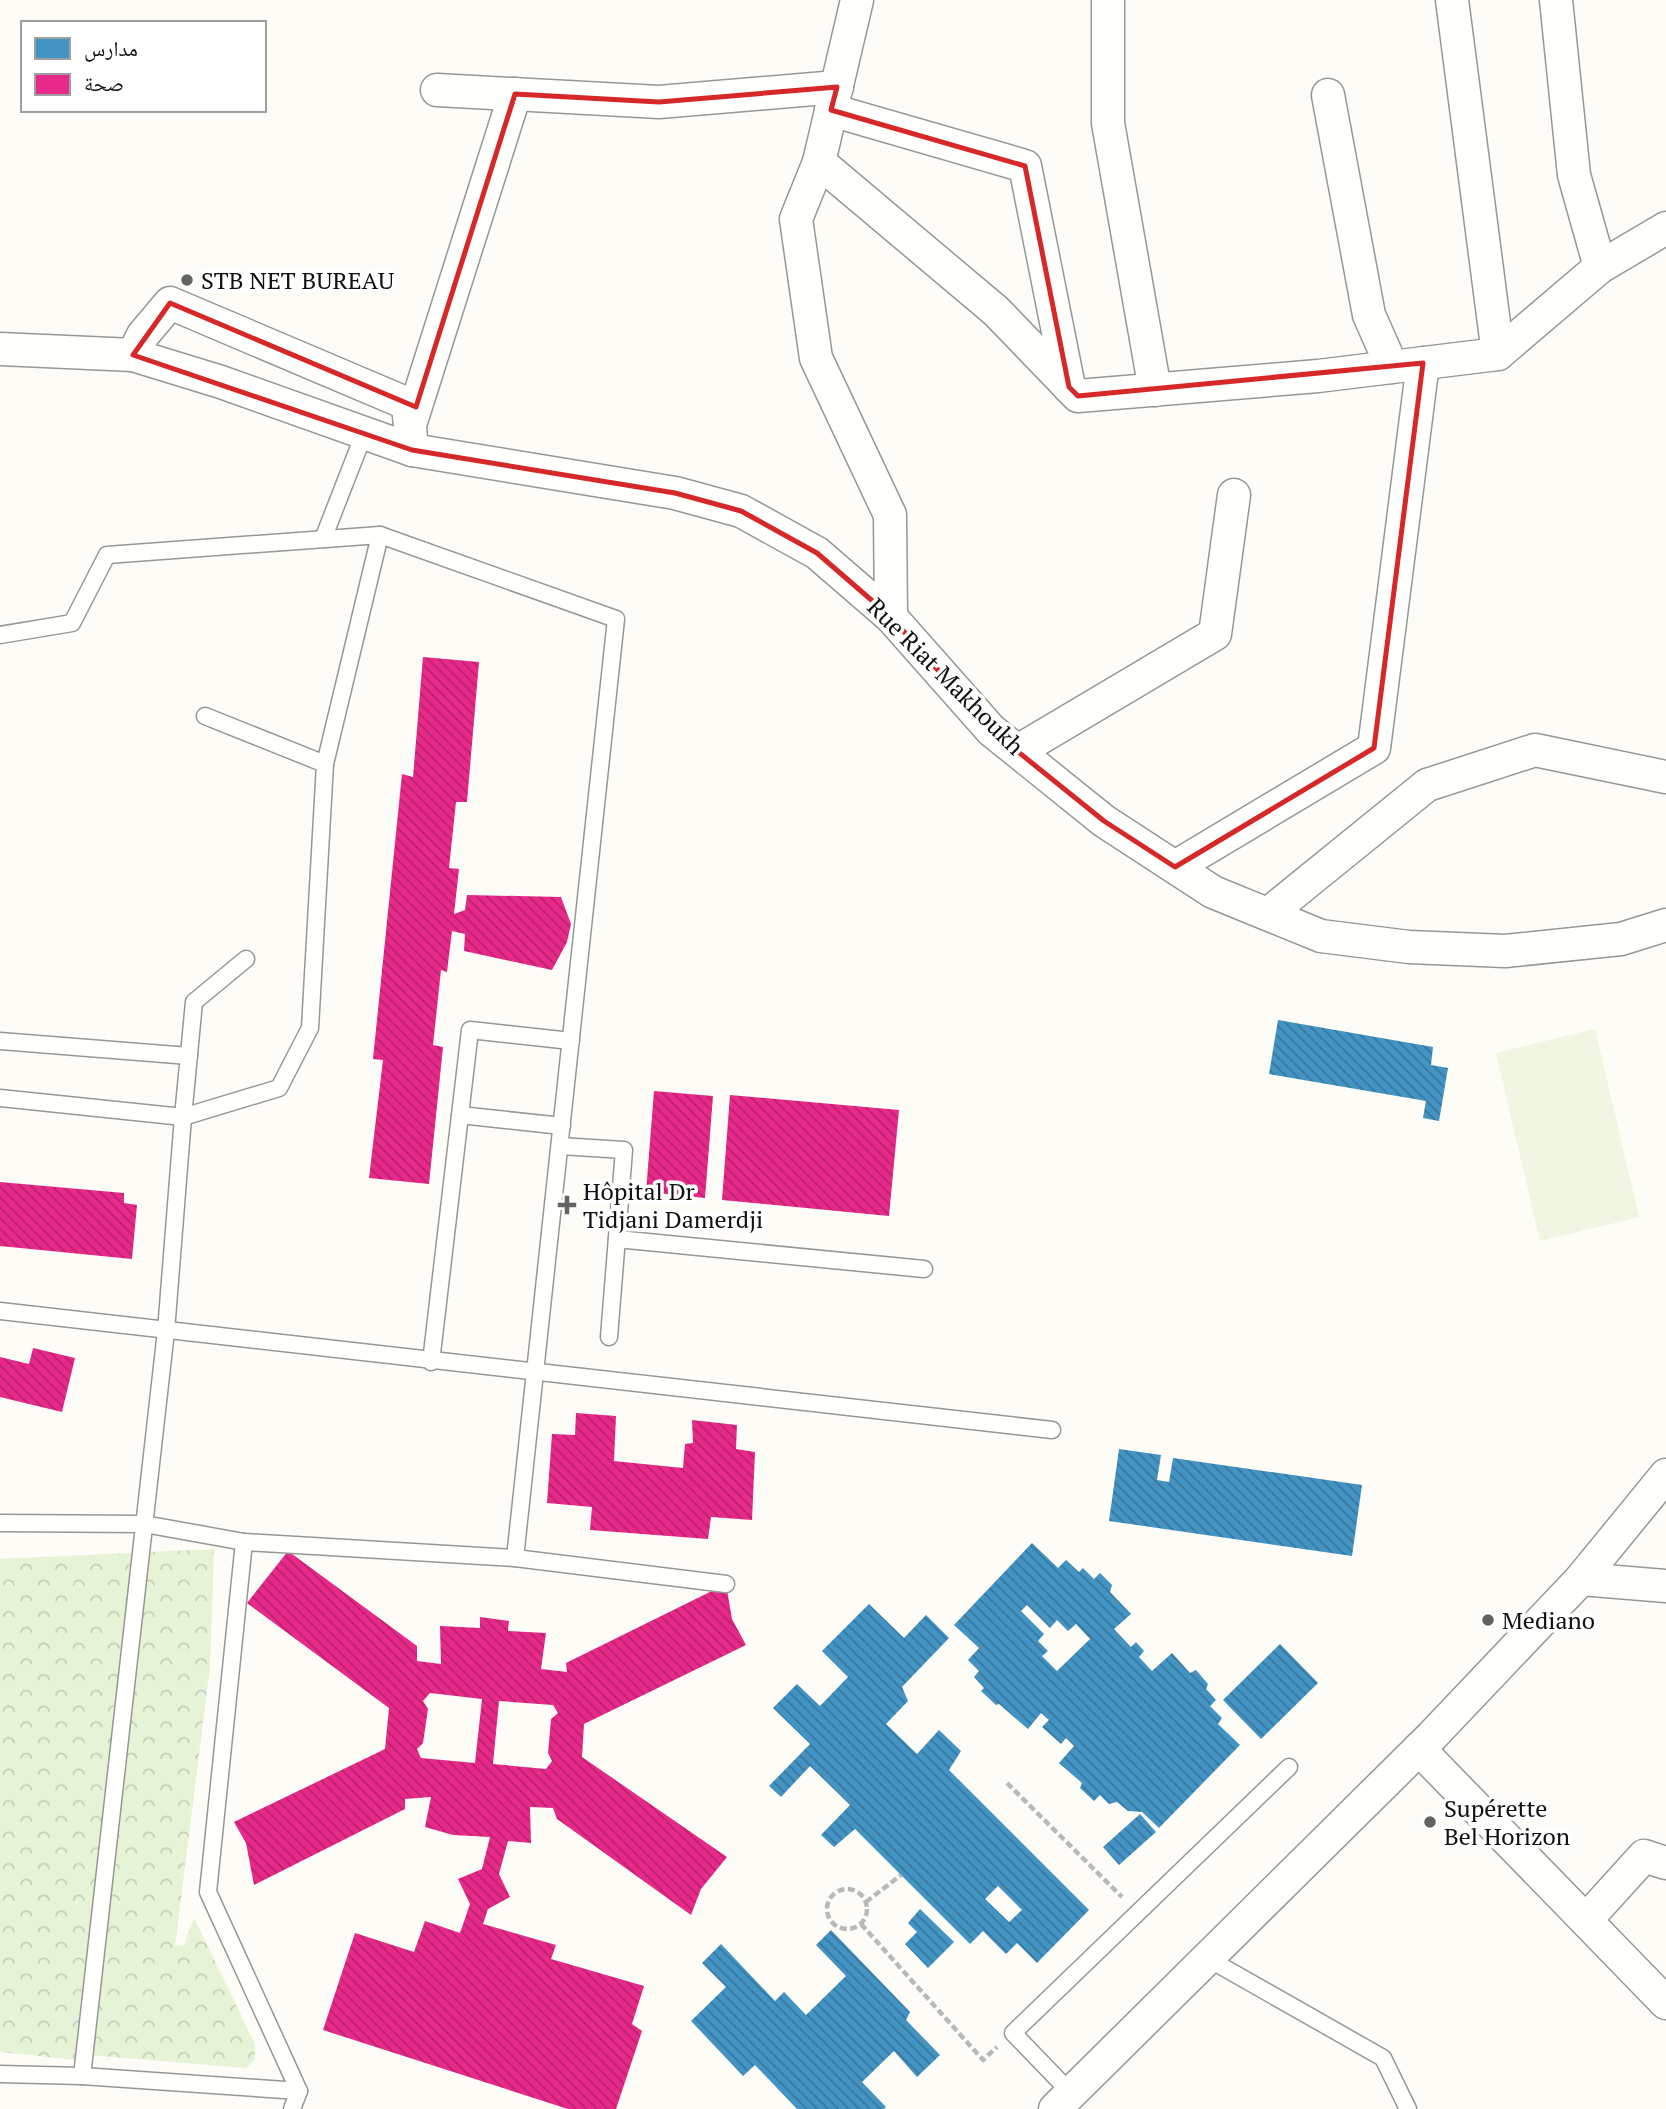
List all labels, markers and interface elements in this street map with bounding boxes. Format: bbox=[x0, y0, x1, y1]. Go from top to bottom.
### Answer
legend bbox=[21, 21, 266, 112]
text: مدارس bbox=[84, 34, 138, 62]
text: صحة bbox=[84, 69, 124, 97]
place label: STB NET BUREAU bbox=[201, 264, 394, 296]
marker: STB NET BUREAU bbox=[179, 272, 195, 288]
street label: Rue Riat Makhoukh bbox=[861, 591, 1031, 761]
place label: Hôpital Dr Tidjani Damerdji bbox=[583, 1175, 763, 1235]
marker: Hôpital Dr Tidjani Damerdji bbox=[557, 1195, 577, 1215]
place label: Mediano bbox=[1502, 1604, 1595, 1636]
marker: Mediano bbox=[1480, 1612, 1496, 1628]
place label: Supérette Bel Horizon bbox=[1444, 1792, 1570, 1852]
marker: Supérette Bel Horizon bbox=[1422, 1814, 1438, 1830]

